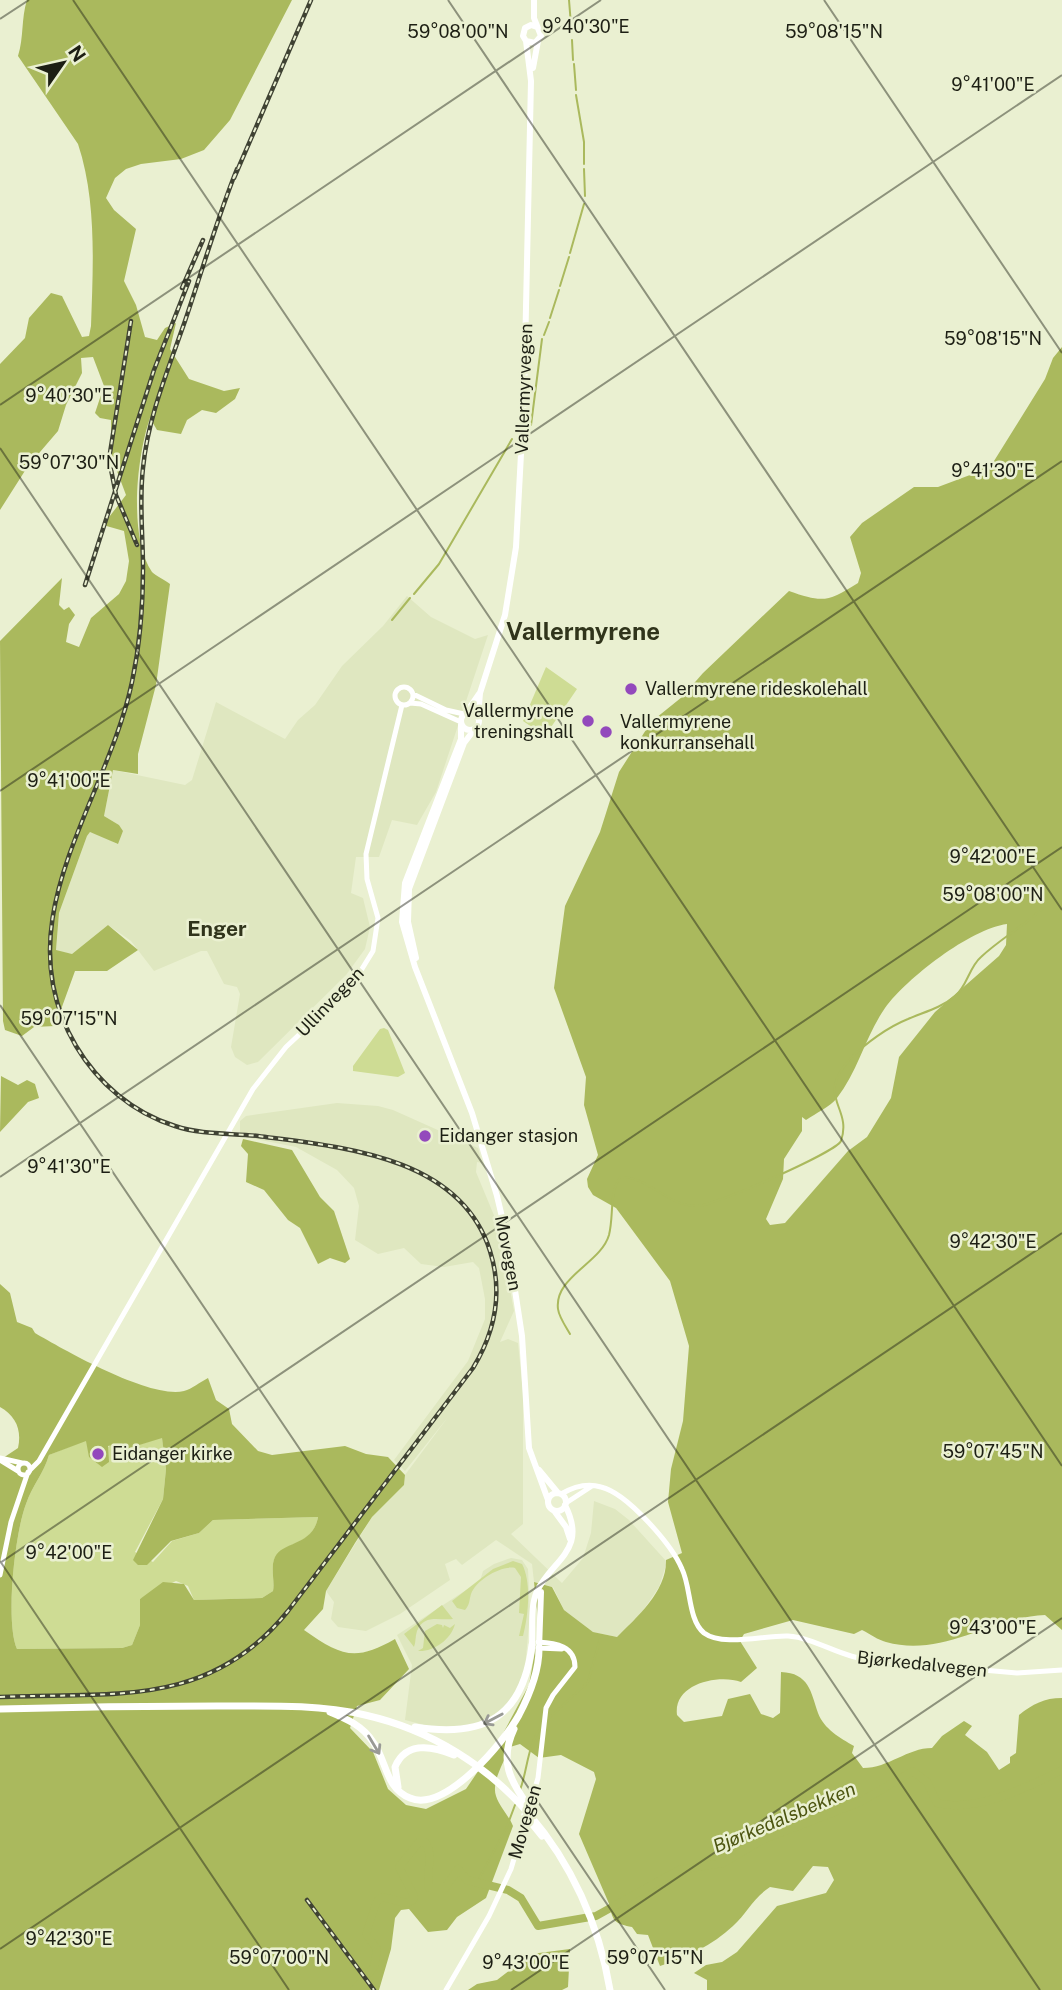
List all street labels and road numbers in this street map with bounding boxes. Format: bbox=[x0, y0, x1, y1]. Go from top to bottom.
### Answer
street label: Vallermyrvegen bbox=[511, 323, 536, 455]
street label: Ullinvegen bbox=[291, 963, 368, 1041]
street label: Movegen bbox=[491, 1213, 526, 1292]
street label: Bjørkedalvegen bbox=[856, 1646, 988, 1681]
street label: Movegen bbox=[504, 1782, 545, 1861]

